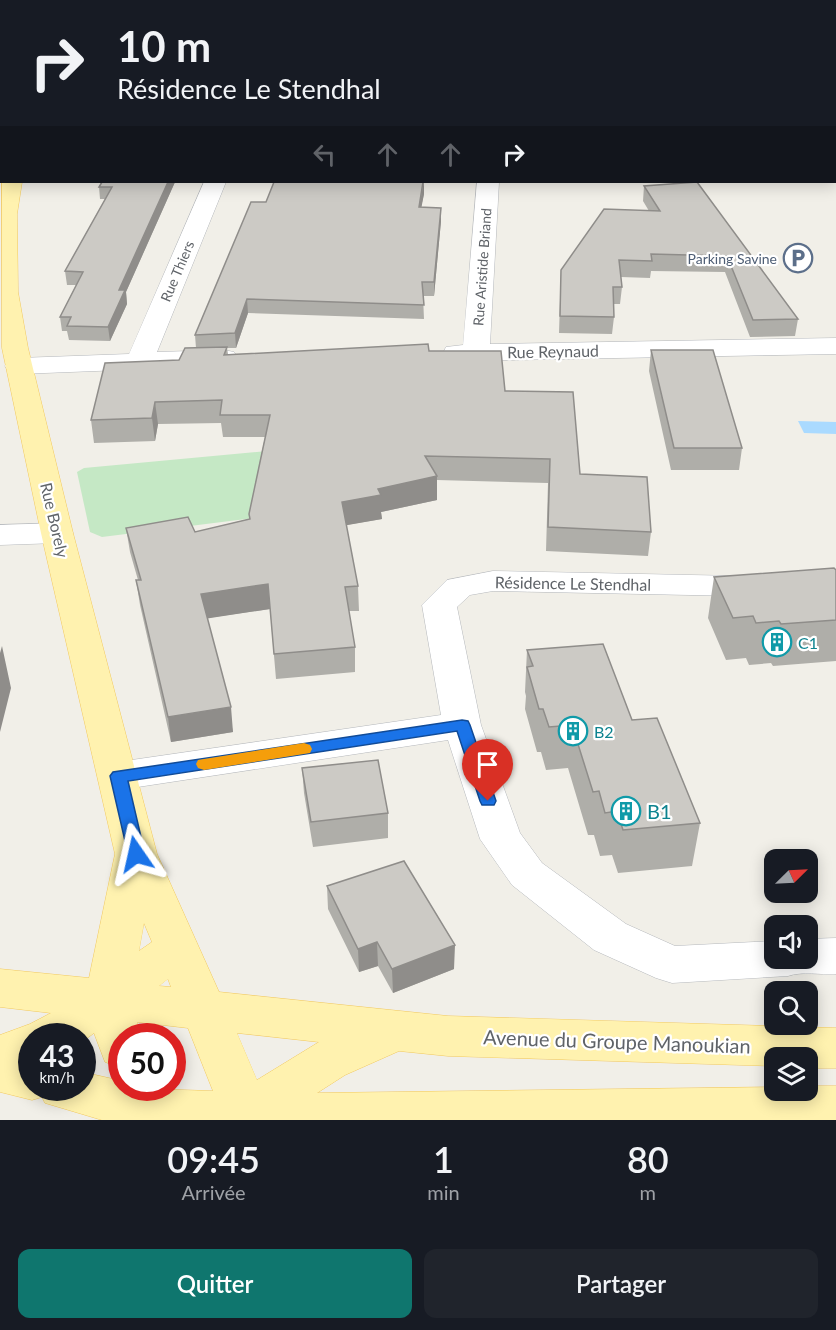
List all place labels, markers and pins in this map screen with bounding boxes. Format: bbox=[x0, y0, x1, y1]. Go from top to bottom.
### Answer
parking icon: Parking Savine bbox=[782, 242, 814, 274]
place label: Parking Savine bbox=[688, 250, 777, 267]
building icon: C1 bbox=[761, 626, 793, 658]
place label: C1 bbox=[798, 633, 818, 652]
building icon: B2 bbox=[557, 715, 589, 747]
place label: B2 bbox=[594, 722, 614, 741]
pin bbox=[462, 739, 513, 801]
building icon: B1 bbox=[610, 795, 642, 827]
place label: B1 bbox=[647, 799, 672, 823]

